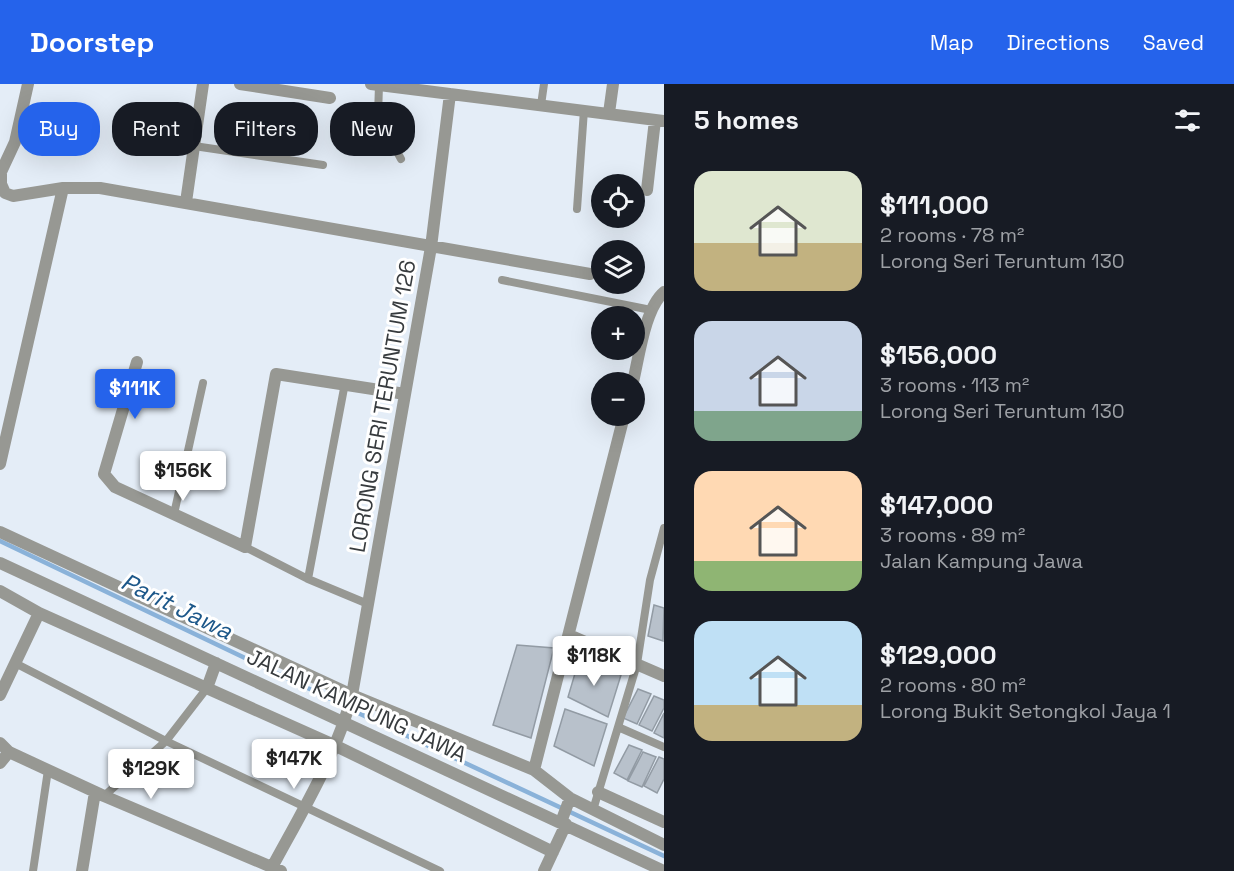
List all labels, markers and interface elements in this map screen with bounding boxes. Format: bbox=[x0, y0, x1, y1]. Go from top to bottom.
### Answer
text: Doorstep bbox=[30, 24, 154, 60]
text: Map bbox=[930, 29, 974, 56]
text: Directions bbox=[1007, 29, 1110, 56]
text: Saved bbox=[1143, 29, 1204, 56]
chip: Buy bbox=[18, 102, 100, 156]
chip: Rent bbox=[112, 102, 202, 156]
chip: Filters bbox=[214, 102, 318, 156]
chip: New bbox=[330, 102, 415, 156]
text: 5 homes bbox=[694, 103, 799, 137]
icon: filters bbox=[1171, 104, 1204, 137]
map controls bbox=[591, 174, 645, 426]
button: locate bbox=[591, 174, 645, 228]
text: $111,000 bbox=[880, 188, 989, 222]
icon: home bbox=[742, 195, 814, 267]
text: 2 rooms · 78 m² bbox=[880, 222, 1024, 248]
button: layers bbox=[591, 240, 645, 294]
text: Lorong Seri Teruntum 130 bbox=[880, 248, 1125, 274]
street label: LORONG SERI TERUNTUM 126 bbox=[342, 258, 422, 554]
button: + bbox=[591, 306, 645, 360]
text: $156,000 bbox=[880, 338, 997, 372]
icon: home bbox=[742, 345, 814, 417]
pin: $111K bbox=[93, 369, 177, 420]
button: − bbox=[591, 372, 645, 426]
text: 3 rooms · 113 m² bbox=[880, 372, 1029, 398]
text: $111K bbox=[109, 375, 161, 401]
text: Lorong Seri Teruntum 130 bbox=[880, 398, 1125, 424]
pin: $156K bbox=[141, 451, 225, 502]
text: $156K bbox=[154, 457, 212, 483]
text: $147,000 bbox=[880, 488, 993, 522]
icon: home bbox=[742, 495, 814, 567]
text: 3 rooms · 89 m² bbox=[880, 522, 1025, 548]
text: Jalan Kampung Jawa bbox=[880, 548, 1083, 574]
water label: Parit Jawa bbox=[116, 566, 238, 646]
pin: $118K bbox=[552, 636, 636, 687]
text: $129,000 bbox=[880, 638, 997, 672]
street label: JALAN KAMPUNG JAWA bbox=[243, 642, 472, 768]
text: $118K bbox=[567, 642, 621, 668]
icon: home bbox=[742, 645, 814, 717]
text: 2 rooms · 80 m² bbox=[880, 672, 1026, 698]
text: Lorong Bukit Setongkol Jaya 1 bbox=[880, 698, 1171, 724]
pin: $147K bbox=[252, 739, 336, 790]
text: $147K bbox=[266, 745, 322, 771]
pin: $129K bbox=[109, 749, 193, 800]
text: $129K bbox=[122, 755, 180, 781]

